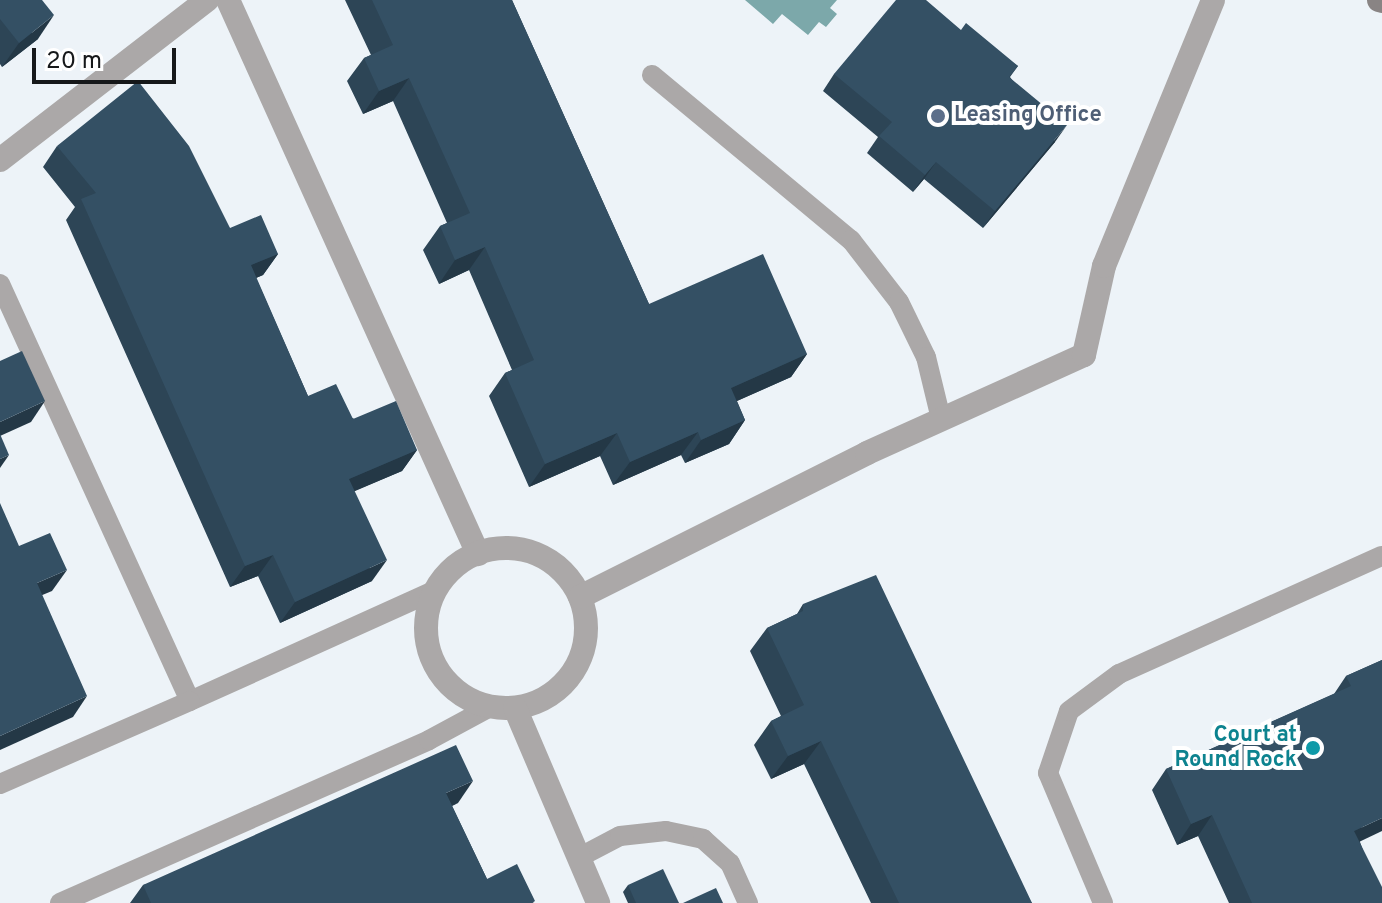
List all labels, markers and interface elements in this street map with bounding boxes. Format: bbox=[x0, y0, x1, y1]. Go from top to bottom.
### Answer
scale bar bbox=[36, 32, 180, 82]
text: 20 m bbox=[46, 47, 102, 77]
place label: Leasing Office bbox=[954, 103, 1102, 129]
marker: Leasing Office bbox=[929, 107, 947, 125]
place label: Court at Round Rock bbox=[1174, 722, 1297, 774]
marker: Court at Round Rock bbox=[1304, 739, 1322, 757]

